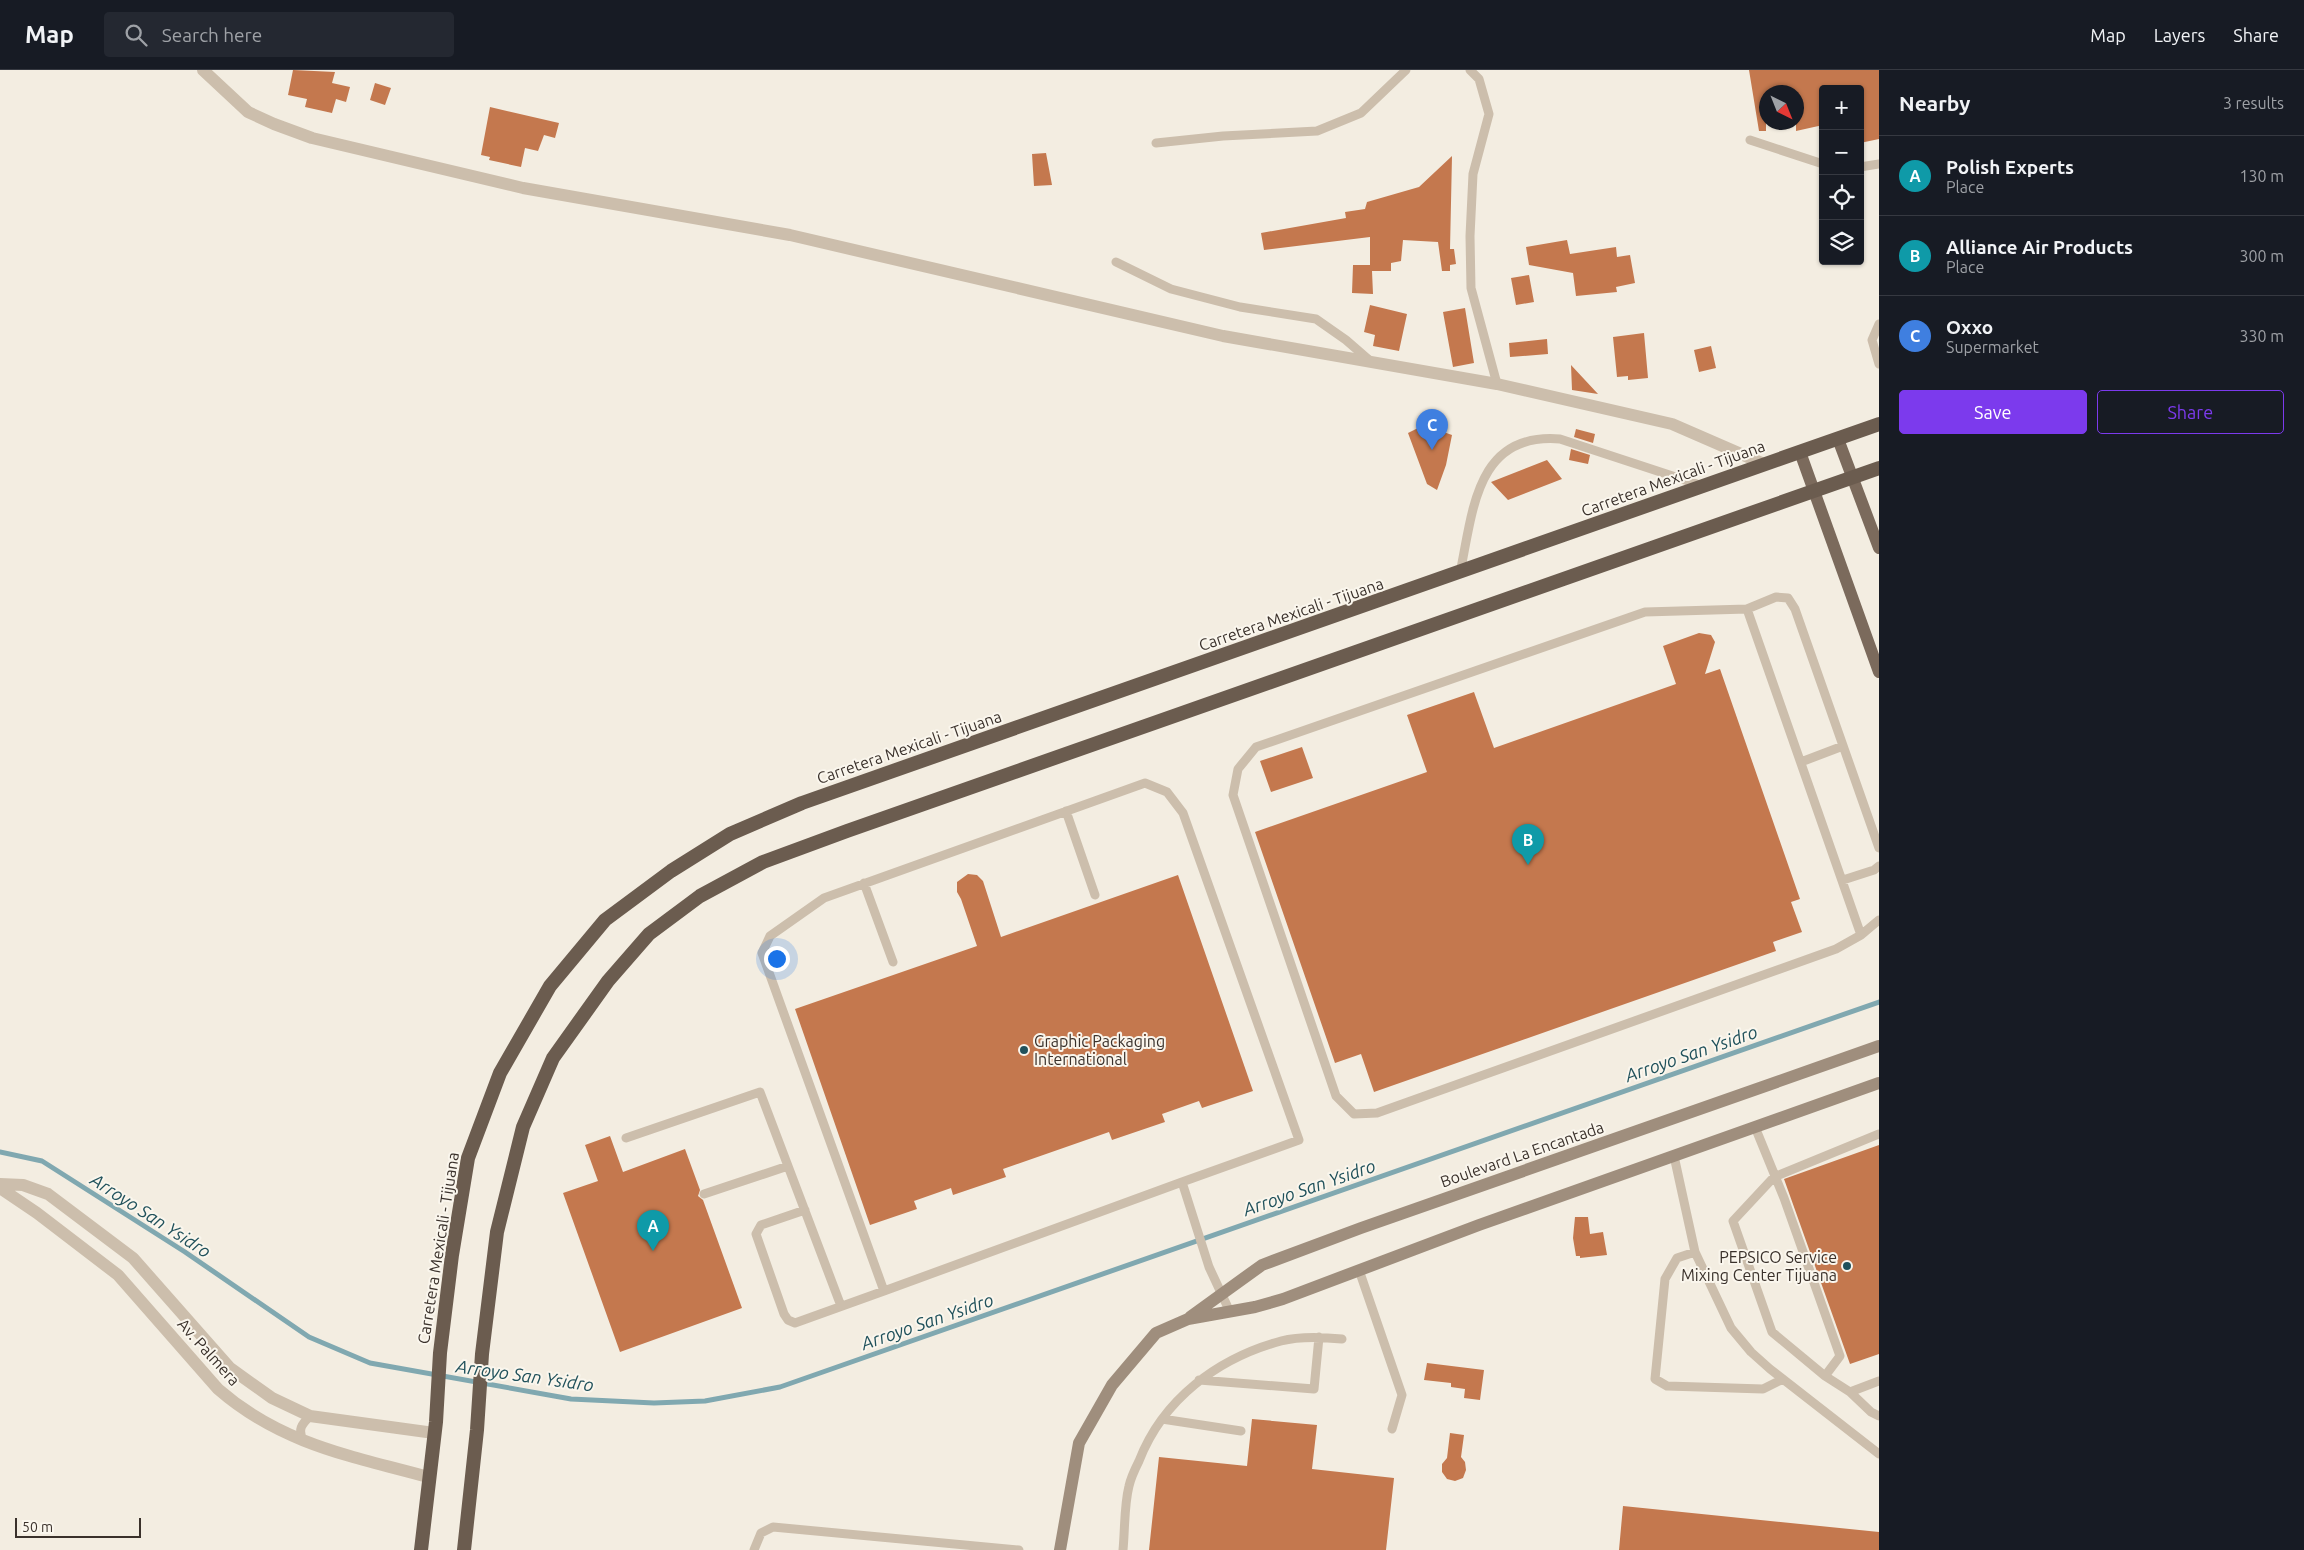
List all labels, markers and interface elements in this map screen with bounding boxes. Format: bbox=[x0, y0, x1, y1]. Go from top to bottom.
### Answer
search box bbox=[104, 12, 454, 57]
text: Map bbox=[25, 21, 74, 48]
icon: search bbox=[122, 21, 150, 49]
text: Search here bbox=[162, 24, 262, 46]
text: Map bbox=[2090, 25, 2126, 45]
text: Layers bbox=[2154, 25, 2205, 45]
text: Share bbox=[2233, 25, 2279, 45]
north arrow bbox=[1759, 85, 1804, 130]
map controls bbox=[1819, 85, 1864, 265]
button: + bbox=[1819, 85, 1864, 130]
text: Nearby bbox=[1899, 91, 1970, 115]
text: 3 results bbox=[2223, 94, 2284, 112]
button: − bbox=[1819, 130, 1864, 175]
text: Polish Experts bbox=[1946, 156, 2074, 178]
text: A bbox=[1909, 167, 1921, 185]
text: 130 m bbox=[2239, 167, 2284, 185]
button: locate bbox=[1819, 175, 1864, 220]
text: Place bbox=[1946, 178, 1984, 196]
button: layers bbox=[1819, 220, 1864, 265]
text: Alliance Air Products bbox=[1946, 236, 2133, 258]
text: B bbox=[1910, 247, 1920, 265]
text: 300 m bbox=[2239, 247, 2284, 265]
text: Place bbox=[1946, 258, 1984, 276]
text: Oxxo bbox=[1946, 316, 1993, 338]
text: C bbox=[1910, 327, 1920, 345]
text: 330 m bbox=[2239, 327, 2284, 345]
text: Supermarket bbox=[1946, 338, 2039, 356]
button: Save bbox=[1899, 390, 2087, 434]
button: Share bbox=[2097, 390, 2284, 434]
pin: C bbox=[1416, 409, 1448, 450]
street label: Carretera Mexicali - Tijuana bbox=[1579, 436, 1767, 520]
street label: Carretera Mexicali - Tijuana bbox=[1196, 574, 1386, 654]
street label: Carretera Mexicali - Tijuana bbox=[814, 707, 1004, 787]
pin: B bbox=[1512, 824, 1544, 865]
your location bbox=[764, 946, 790, 972]
water label: Arroyo San Ysidro bbox=[1621, 1021, 1760, 1085]
place label: Graphic Packaging International bbox=[1034, 1032, 1165, 1068]
marker: Graphic Packaging International bbox=[1018, 1044, 1030, 1056]
street label: Boulevard La Encantada bbox=[1438, 1118, 1606, 1190]
street label: Carretera Mexicali - Tijuana bbox=[414, 1151, 462, 1345]
water label: Arroyo San Ysidro bbox=[1239, 1155, 1378, 1219]
water label: Arroyo San Ysidro bbox=[87, 1168, 215, 1261]
pin: A bbox=[637, 1210, 669, 1251]
place label: PEPSICO Service Mixing Center Tijuana bbox=[1681, 1248, 1837, 1284]
marker: PEPSICO Service Mixing Center Tijuana bbox=[1841, 1260, 1853, 1272]
water label: Arroyo San Ysidro bbox=[857, 1289, 996, 1353]
street label: Av. Palmera bbox=[174, 1315, 244, 1389]
water label: Arroyo San Ysidro bbox=[454, 1355, 595, 1395]
scale bar bbox=[15, 1515, 141, 1538]
text: 50 m bbox=[22, 1519, 53, 1535]

